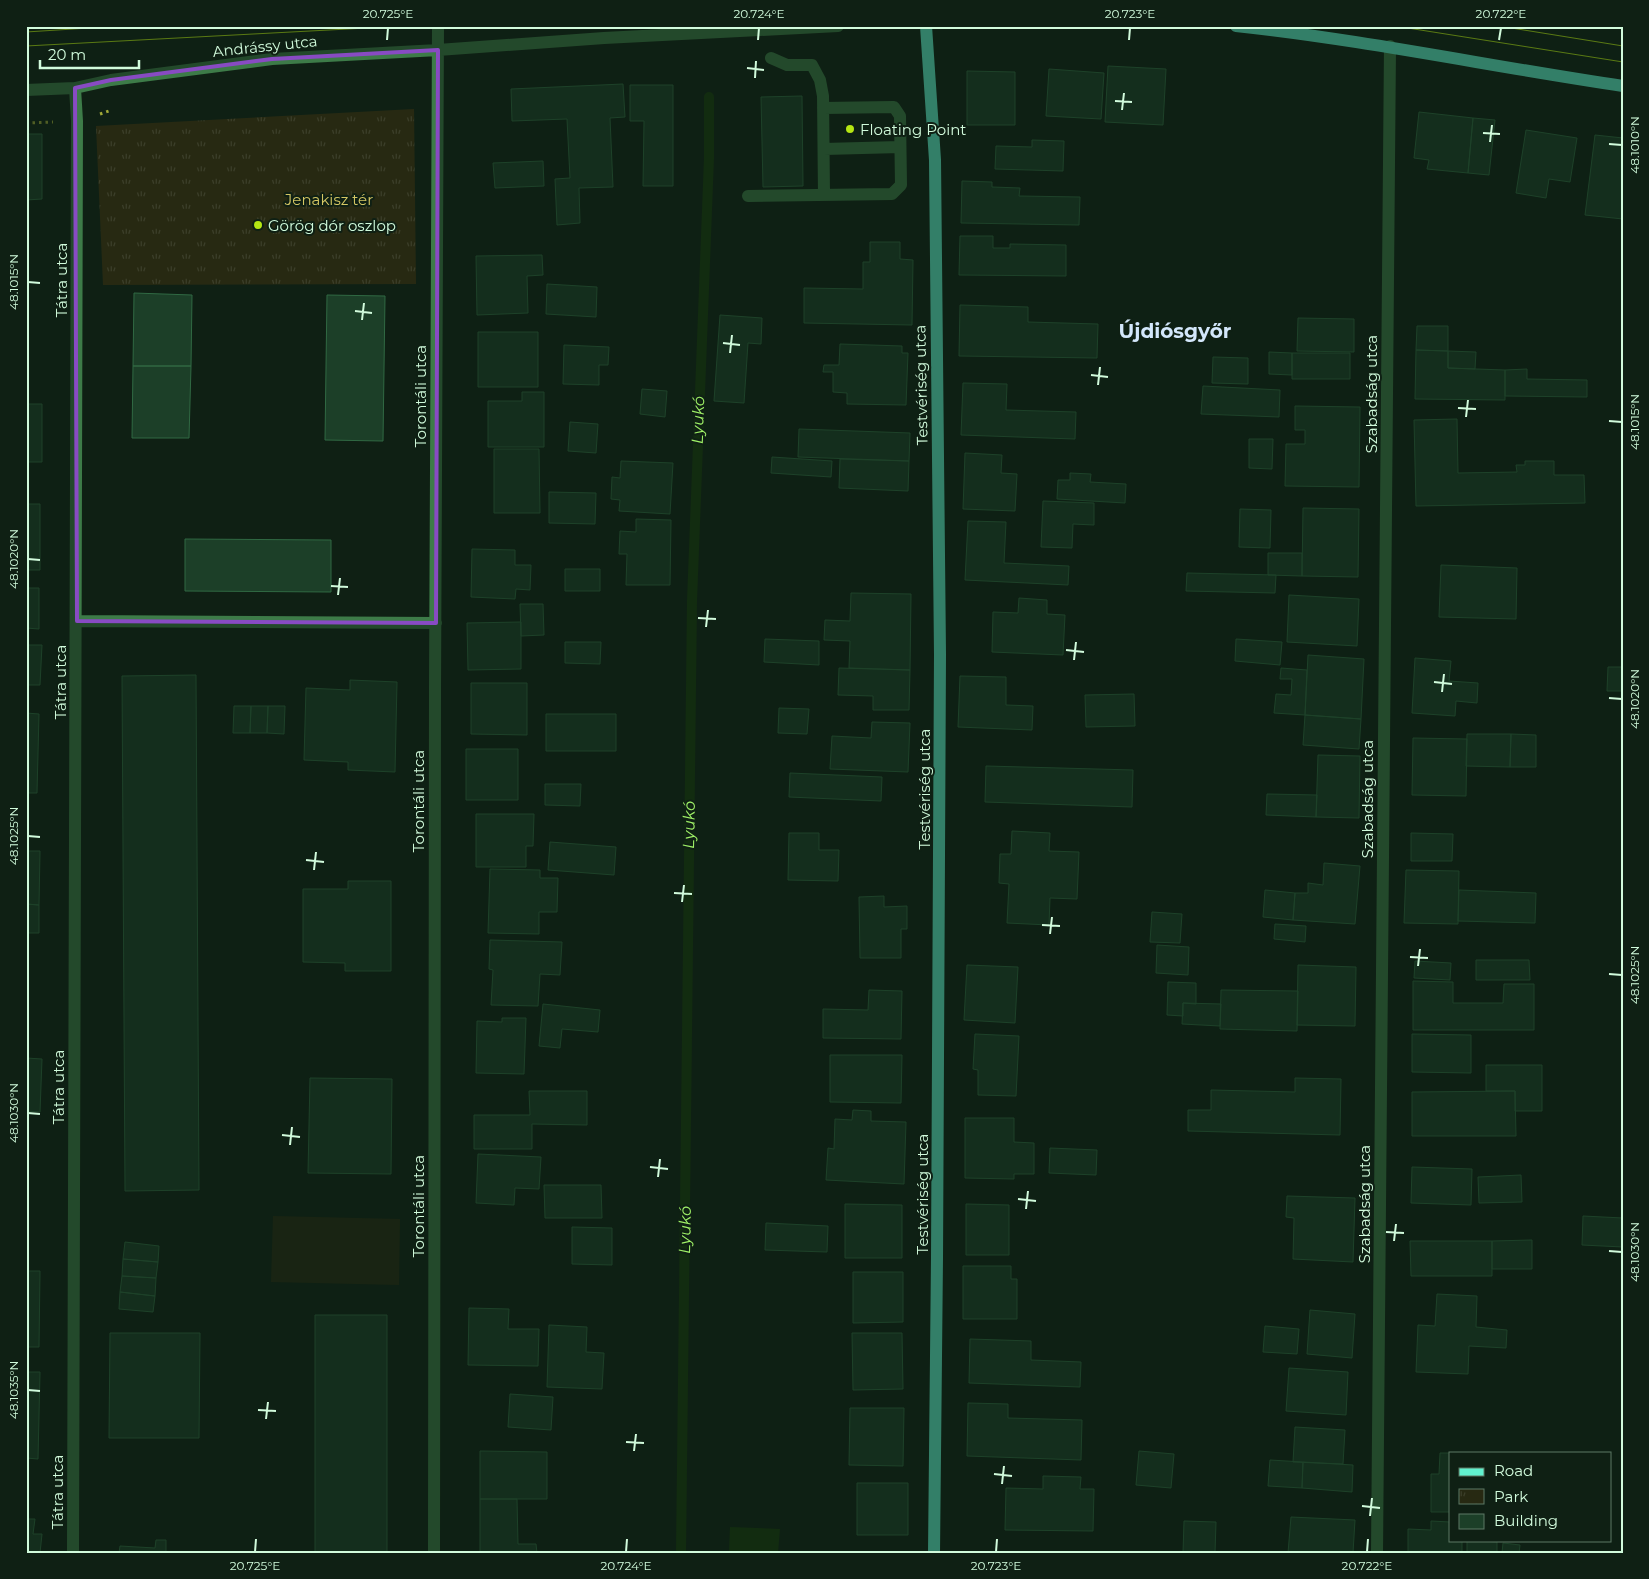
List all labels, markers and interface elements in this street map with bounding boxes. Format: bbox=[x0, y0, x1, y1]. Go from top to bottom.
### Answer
text: 20.725°E bbox=[363, 6, 413, 21]
text: 20.724°E bbox=[733, 6, 785, 21]
text: 20.723°E bbox=[1105, 6, 1155, 21]
text: 20.722°E bbox=[1476, 6, 1526, 21]
street label: Andrássy utca bbox=[212, 31, 318, 61]
scale bar bbox=[40, 38, 139, 70]
text: 20 m bbox=[48, 45, 86, 64]
text: 48.1010°N bbox=[1627, 116, 1642, 174]
place label: Floating Point bbox=[860, 120, 966, 139]
marker: Floating Point bbox=[844, 123, 856, 135]
park label: Jenakisz tér bbox=[284, 190, 373, 209]
place label: Görög dór oszlop bbox=[268, 216, 396, 235]
marker: Görög dór oszlop bbox=[252, 219, 264, 231]
street label: Tátra utca bbox=[52, 243, 71, 317]
text: 48.1015°N bbox=[6, 254, 21, 310]
district label: Újdiósgyőr bbox=[1119, 319, 1232, 343]
street label: Testvériség utca bbox=[910, 324, 932, 446]
street label: Szabadság utca bbox=[1362, 335, 1381, 453]
street label: Torontáli utca bbox=[411, 345, 430, 447]
text: 48.1015°N bbox=[1627, 394, 1642, 450]
water label: Lyukó bbox=[688, 396, 708, 444]
text: 48.1020°N bbox=[6, 529, 21, 589]
street label: Tátra utca bbox=[51, 645, 70, 719]
text: 48.1020°N bbox=[1627, 669, 1642, 729]
street label: Testvériség utca bbox=[915, 729, 934, 849]
street label: Szabadság utca bbox=[1358, 740, 1377, 858]
street label: Torontáli utca bbox=[409, 750, 428, 852]
water label: Lyukó bbox=[679, 801, 699, 849]
text: 48.1025°N bbox=[6, 807, 21, 865]
text: 48.1025°N bbox=[1627, 946, 1642, 1004]
street label: Tátra utca bbox=[49, 1050, 68, 1124]
text: 48.1030°N bbox=[6, 1083, 21, 1143]
street label: Testvériség utca bbox=[913, 1134, 932, 1254]
street label: Szabadság utca bbox=[1355, 1145, 1374, 1263]
street label: Torontáli utca bbox=[409, 1155, 428, 1257]
water label: Lyukó bbox=[675, 1206, 695, 1254]
text: 48.1030°N bbox=[1627, 1222, 1642, 1282]
text: 48.1035°N bbox=[6, 1361, 21, 1419]
legend bbox=[1449, 1452, 1612, 1542]
street label: Tátra utca bbox=[48, 1455, 67, 1529]
text: Road bbox=[1494, 1461, 1533, 1480]
text: Park bbox=[1494, 1487, 1528, 1506]
text: Building bbox=[1494, 1511, 1558, 1530]
text: 20.725°E bbox=[230, 1558, 280, 1573]
text: 20.724°E bbox=[600, 1558, 652, 1573]
text: 20.723°E bbox=[971, 1558, 1021, 1573]
text: 20.722°E bbox=[1342, 1558, 1392, 1573]

